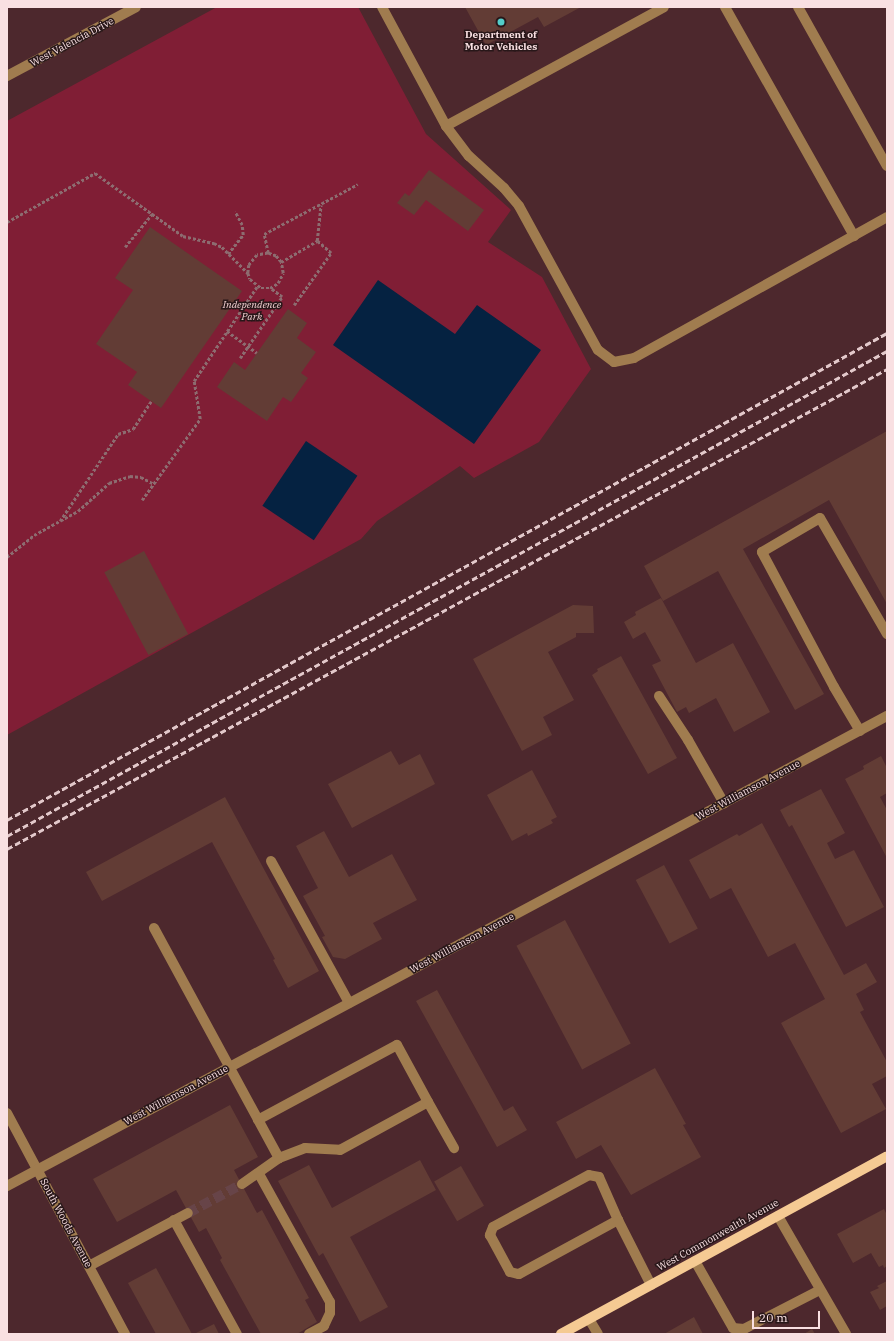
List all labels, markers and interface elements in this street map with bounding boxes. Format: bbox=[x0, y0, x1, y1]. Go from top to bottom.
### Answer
street label: West Valencia Drive bbox=[28, 15, 116, 69]
marker: Department of Motor Vehicles bbox=[496, 17, 506, 27]
place label: Department of Motor Vehicles bbox=[465, 28, 537, 52]
park label: Independence Park bbox=[223, 298, 281, 322]
street label: West Williamson Avenue bbox=[694, 757, 802, 823]
street label: West Williamson Avenue bbox=[408, 910, 516, 976]
street label: West Williamson Avenue bbox=[122, 1062, 230, 1128]
street label: South Woods Avenue bbox=[37, 1177, 95, 1269]
street label: West Commonwealth Avenue bbox=[655, 1197, 781, 1273]
scale bar bbox=[754, 1303, 822, 1329]
text: 20 m bbox=[759, 1310, 788, 1325]

